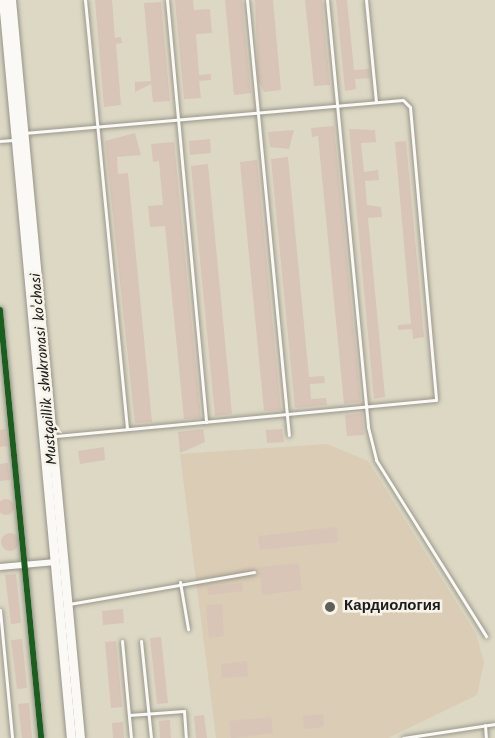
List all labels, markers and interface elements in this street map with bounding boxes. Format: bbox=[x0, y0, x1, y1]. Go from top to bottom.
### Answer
street label: Mustqaillik shukronasi ko'chasi bbox=[28, 273, 62, 465]
marker: Кардиология bbox=[321, 598, 339, 616]
place label: Кардиология bbox=[344, 598, 441, 616]

